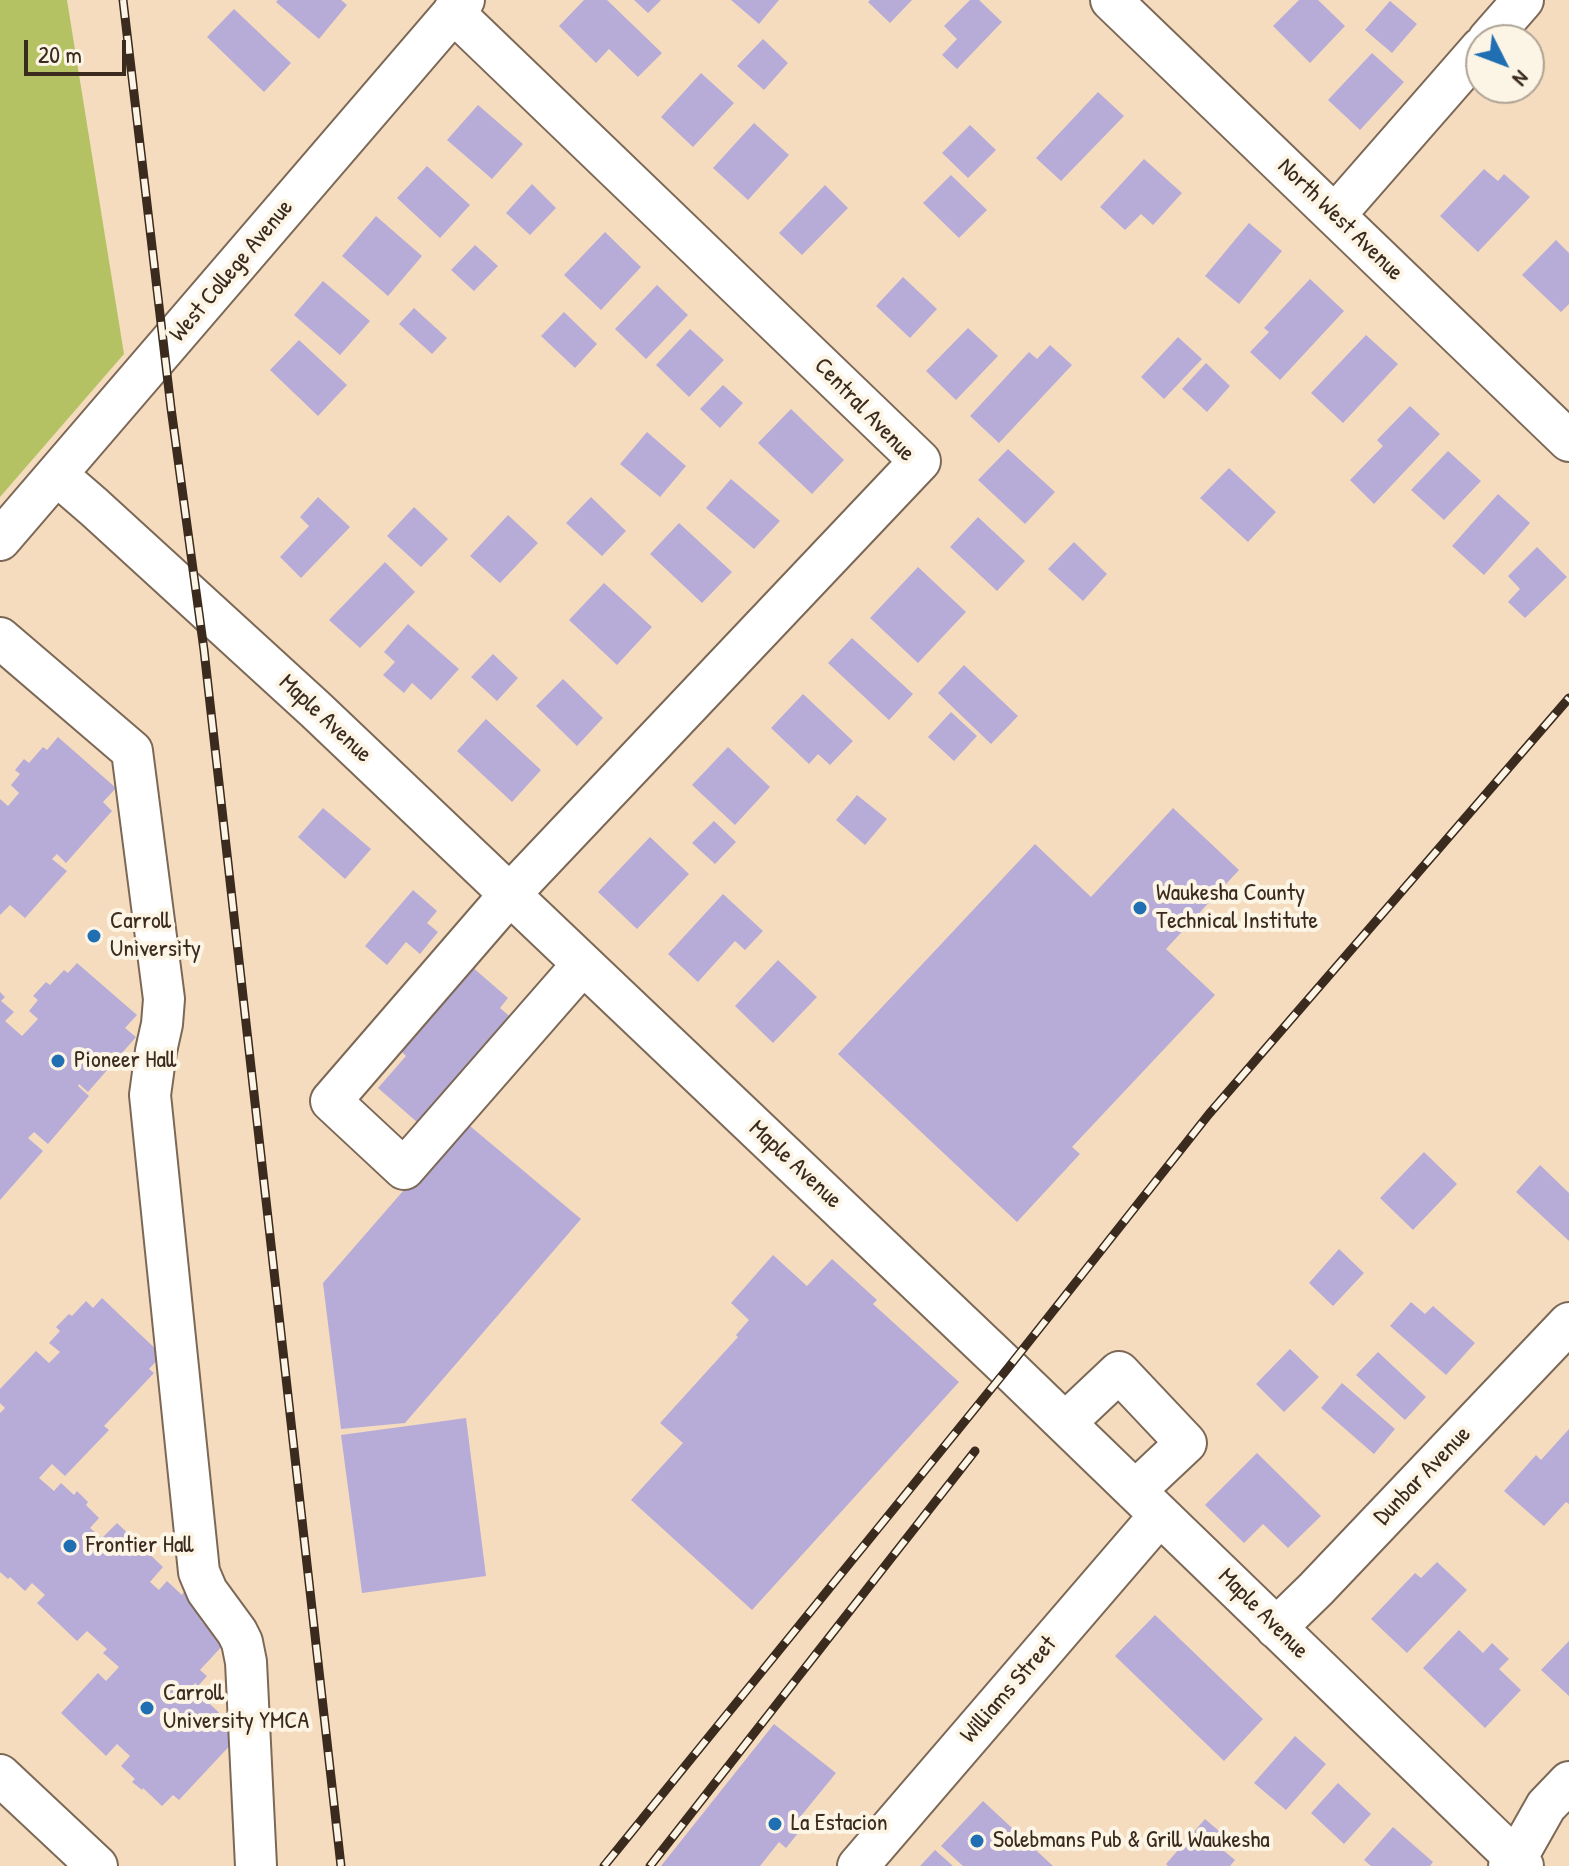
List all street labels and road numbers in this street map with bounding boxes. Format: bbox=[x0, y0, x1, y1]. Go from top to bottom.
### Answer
street label: North West Avenue bbox=[1271, 153, 1409, 287]
street label: West College Avenue bbox=[164, 194, 300, 348]
street label: Central Avenue bbox=[807, 352, 921, 468]
street label: Maple Avenue bbox=[273, 669, 377, 769]
street label: Maple Avenue bbox=[743, 1115, 847, 1215]
street label: Dunbar Avenue bbox=[1369, 1420, 1477, 1532]
street label: Maple Avenue bbox=[1212, 1563, 1314, 1665]
street label: Williams Street bbox=[955, 1631, 1063, 1749]

